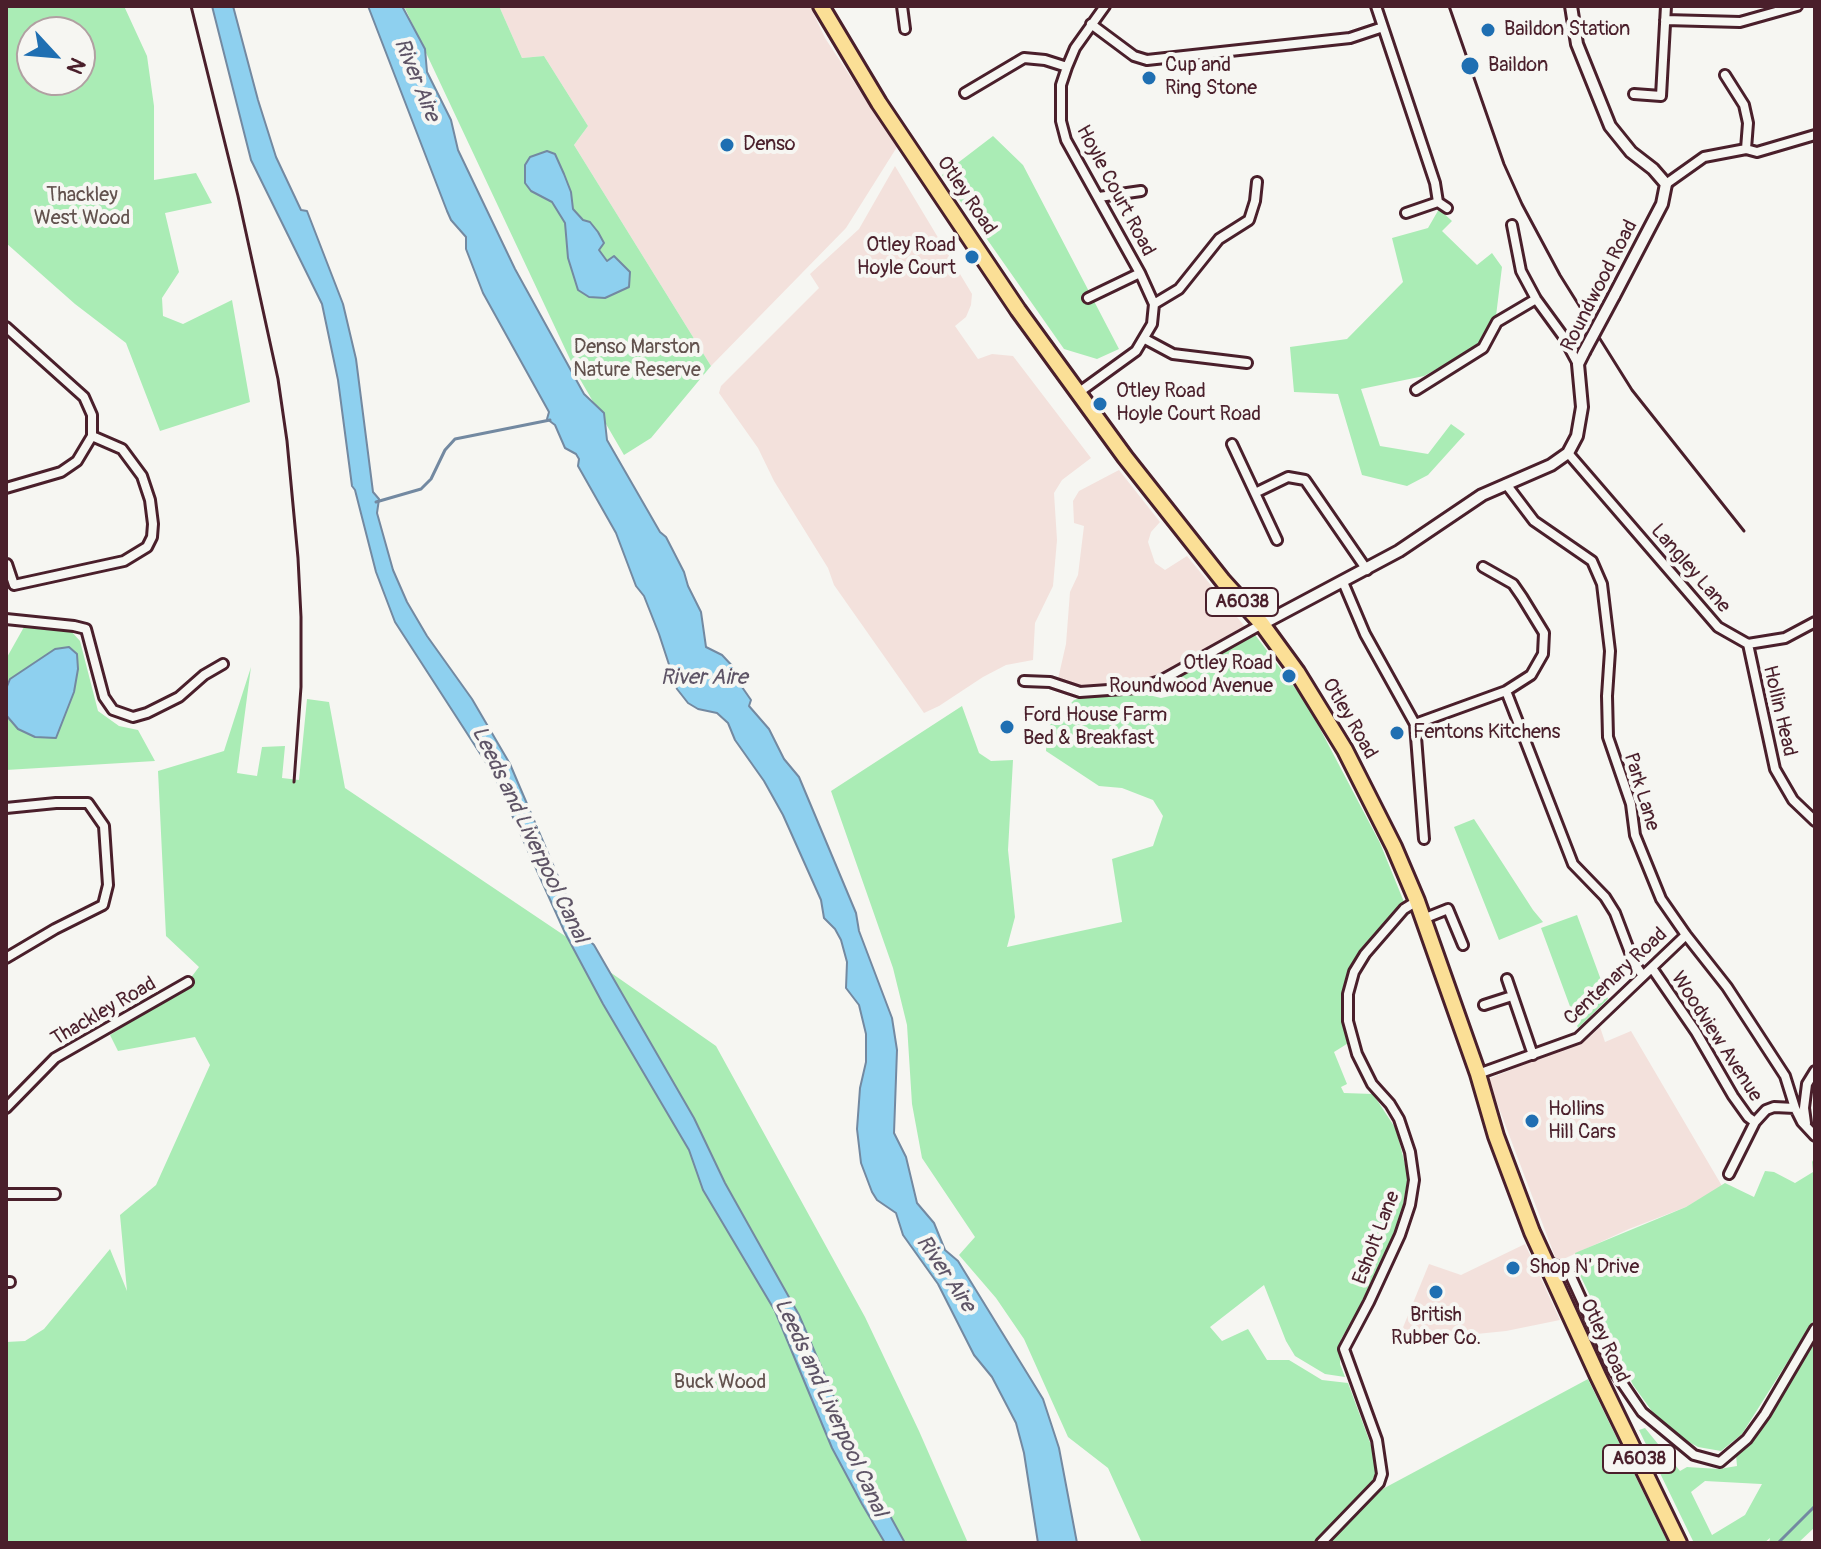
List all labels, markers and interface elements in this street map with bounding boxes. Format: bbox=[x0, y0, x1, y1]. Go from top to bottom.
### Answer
north arrow bbox=[16, 16, 96, 96]
place label: Baildon Station bbox=[1504, 18, 1630, 42]
marker: Baildon Station bbox=[1479, 21, 1497, 39]
water label: River Aire bbox=[387, 35, 445, 125]
text: N bbox=[60, 53, 92, 78]
place label: Cup and Ring Stone bbox=[1165, 54, 1257, 101]
place label: Baildon bbox=[1488, 54, 1548, 78]
marker: Baildon bbox=[1459, 55, 1481, 77]
marker: Cup and Ring Stone bbox=[1140, 69, 1158, 87]
street label: Hoyle Court Road bbox=[1070, 121, 1160, 261]
place label: Denso bbox=[743, 133, 796, 157]
marker: Denso bbox=[718, 136, 736, 154]
street label: Otley Road bbox=[931, 152, 1001, 240]
park label: Thackley West Wood bbox=[34, 184, 130, 231]
street label: Roundwood Road bbox=[1557, 216, 1643, 356]
place label: Otley Road Hoyle Court bbox=[857, 234, 956, 281]
marker: Otley Road Hoyle Court bbox=[963, 248, 981, 266]
park label: Denso Marston Nature Reserve bbox=[573, 336, 701, 383]
place label: Otley Road Hoyle Court Road bbox=[1116, 380, 1261, 427]
marker: Otley Road Hoyle Court Road bbox=[1091, 395, 1109, 413]
street label: Langley Lane bbox=[1645, 520, 1735, 618]
road number: A6038 bbox=[1206, 588, 1278, 616]
place label: Otley Road Roundwood Avenue bbox=[1109, 652, 1273, 699]
street label: Hollin Head bbox=[1757, 663, 1801, 759]
water label: River Aire bbox=[660, 665, 748, 691]
marker: Otley Road Roundwood Avenue bbox=[1280, 667, 1298, 685]
street label: Otley Road bbox=[1316, 674, 1382, 764]
place label: Ford House Farm Bed & Breakfast bbox=[1023, 704, 1167, 751]
marker: Ford House Farm Bed & Breakfast bbox=[998, 718, 1016, 736]
place label: Fentons Kitchens bbox=[1413, 721, 1560, 745]
water label: Leeds and Liverpool Canal bbox=[465, 722, 593, 948]
marker: Fentons Kitchens bbox=[1388, 724, 1406, 742]
street label: Park Lane bbox=[1618, 750, 1664, 834]
street label: Centenary Road bbox=[1559, 923, 1673, 1031]
street label: Woodview Avenue bbox=[1665, 968, 1767, 1106]
street label: Thackley Road bbox=[47, 972, 161, 1052]
place label: Hollins Hill Cars bbox=[1548, 1098, 1616, 1145]
marker: Hollins Hill Cars bbox=[1523, 1112, 1541, 1130]
street label: Esholt Lane bbox=[1348, 1188, 1406, 1288]
water label: River Aire bbox=[910, 1230, 980, 1318]
place label: Shop N' Drive bbox=[1529, 1256, 1639, 1280]
marker: Shop N' Drive bbox=[1504, 1259, 1522, 1277]
marker: British Rubber Co. bbox=[1427, 1283, 1445, 1301]
water label: Leeds and Liverpool Canal bbox=[768, 1295, 892, 1521]
street label: Otley Road bbox=[1574, 1295, 1634, 1387]
place label: British Rubber Co. bbox=[1391, 1304, 1481, 1351]
park label: Buck Wood bbox=[674, 1371, 766, 1395]
road number: A6038 bbox=[1603, 1445, 1675, 1473]

